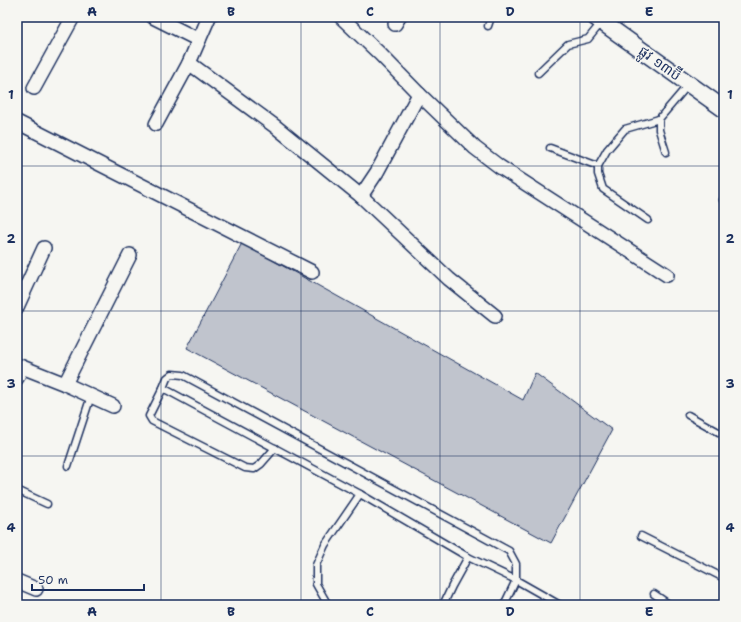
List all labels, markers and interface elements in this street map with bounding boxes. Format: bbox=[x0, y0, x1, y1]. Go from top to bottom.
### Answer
text: A bbox=[87, 3, 97, 20]
text: B bbox=[227, 3, 235, 20]
text: C bbox=[366, 3, 374, 20]
text: D bbox=[505, 3, 515, 20]
text: E bbox=[645, 3, 654, 20]
street label: ផ្លូវ ១៣ប៊ី bbox=[633, 41, 685, 87]
text: 1 bbox=[8, 86, 14, 103]
text: 1 bbox=[727, 86, 733, 103]
text: 2 bbox=[6, 230, 16, 247]
text: 2 bbox=[725, 230, 735, 247]
text: 3 bbox=[6, 375, 16, 392]
text: 3 bbox=[725, 375, 735, 392]
text: 4 bbox=[6, 519, 16, 536]
text: 4 bbox=[725, 519, 735, 536]
scale bar bbox=[32, 566, 144, 592]
text: 50 m bbox=[38, 572, 68, 588]
text: A bbox=[87, 603, 97, 620]
text: B bbox=[227, 603, 235, 620]
text: C bbox=[366, 603, 374, 620]
text: D bbox=[505, 603, 515, 620]
text: E bbox=[645, 603, 654, 620]

